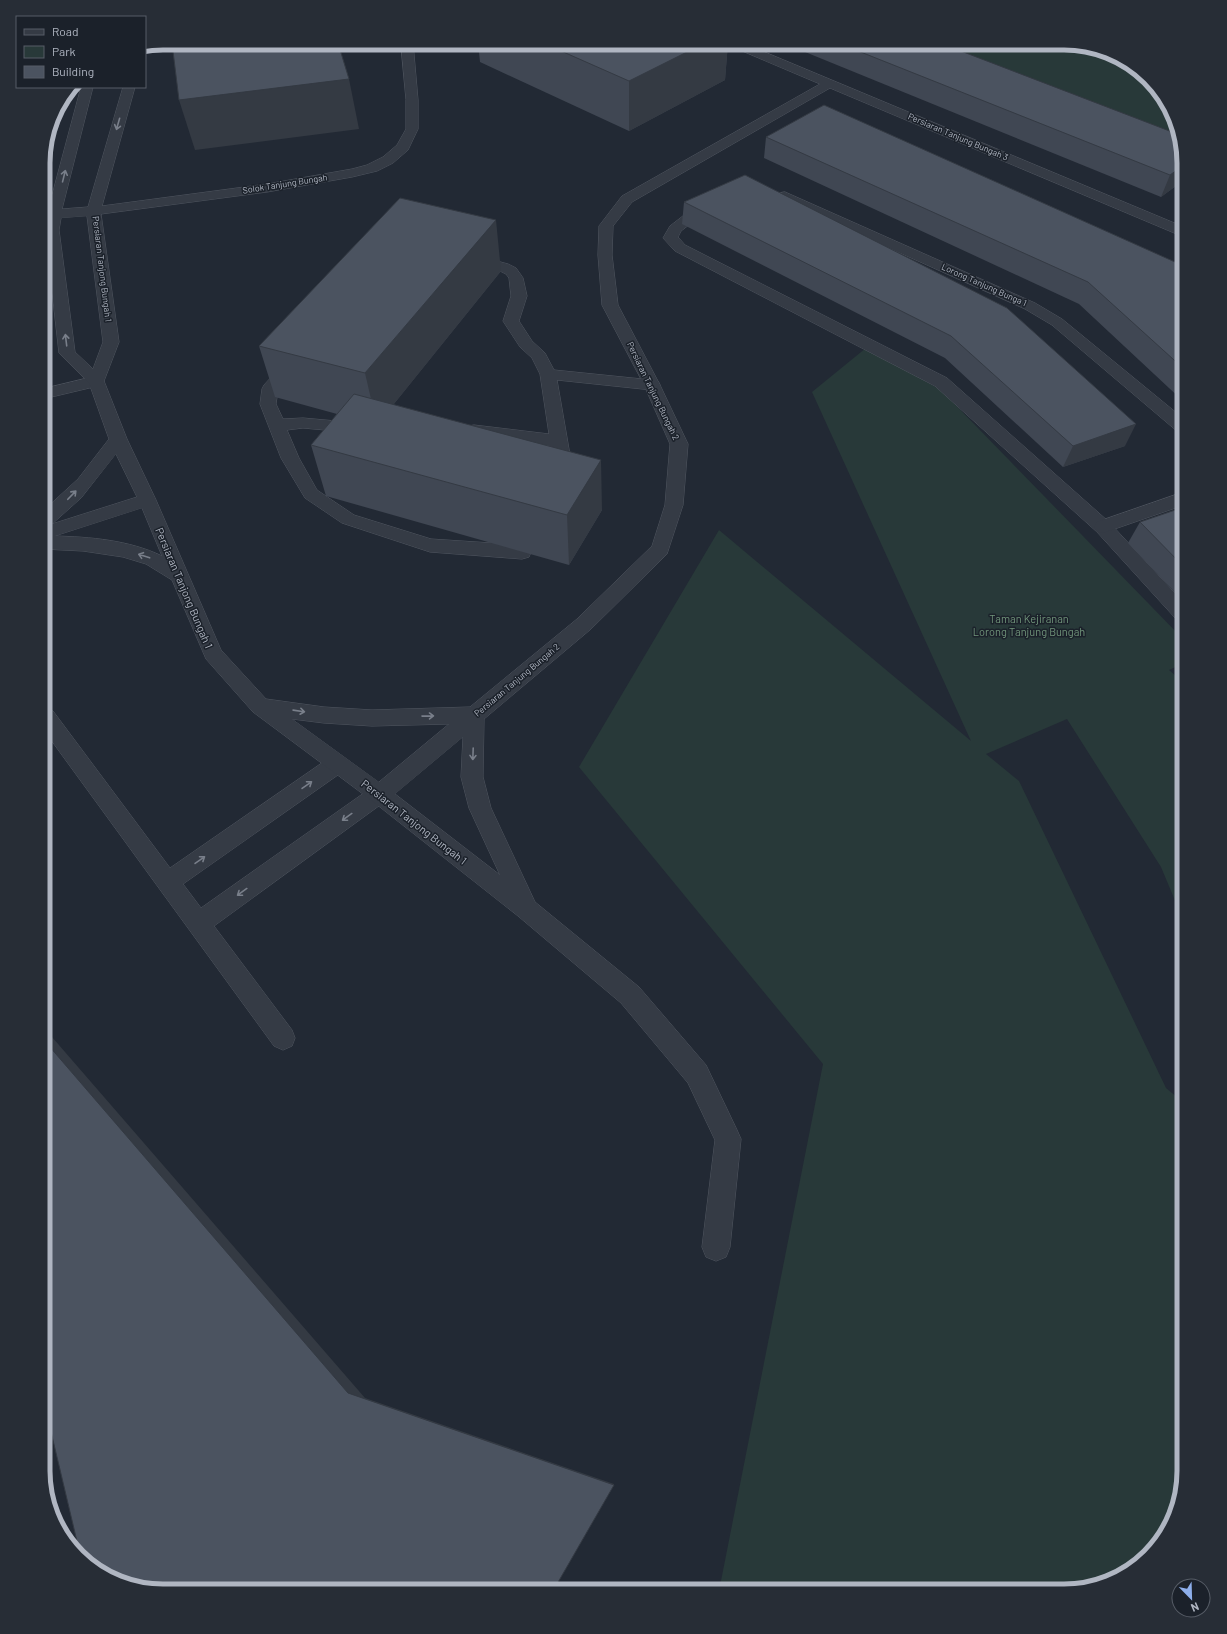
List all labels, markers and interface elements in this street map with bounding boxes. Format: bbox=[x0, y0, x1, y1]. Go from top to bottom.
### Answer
legend bbox=[16, 16, 146, 88]
text: Road bbox=[52, 24, 79, 38]
text: Park bbox=[52, 44, 76, 58]
text: Building bbox=[52, 64, 94, 78]
street label: Persiaran Tanjung Bungah 3 bbox=[906, 110, 1010, 163]
one-way arrow bbox=[114, 118, 121, 131]
one-way arrow bbox=[61, 170, 68, 183]
street label: Solok Tanjung Bungah bbox=[242, 171, 328, 196]
street label: Persiaran Tanjong Bungah 1 bbox=[91, 215, 114, 322]
street label: Lorong Tanjung Bunga 1 bbox=[940, 261, 1029, 308]
one-way arrow bbox=[62, 334, 70, 347]
street label: Persiaran Tanjung Bungah 2 bbox=[625, 340, 682, 442]
one-way arrow bbox=[67, 490, 77, 500]
street label: Persiaran Tanjong Bungah 1 bbox=[153, 525, 216, 650]
one-way arrow bbox=[138, 552, 150, 560]
park label: Taman Kejiranan Lorong Tanjung Bungah bbox=[973, 612, 1085, 638]
street label: Persiaran Tanjung Bungah 2 bbox=[472, 641, 562, 719]
one-way arrow bbox=[292, 707, 305, 715]
one-way arrow bbox=[421, 712, 434, 720]
one-way arrow bbox=[469, 747, 477, 760]
street label: Persiaran Tanjong Bungah 1 bbox=[359, 776, 470, 867]
one-way arrow bbox=[301, 781, 312, 789]
one-way arrow bbox=[342, 812, 353, 821]
one-way arrow bbox=[194, 856, 205, 864]
one-way arrow bbox=[236, 888, 247, 896]
north arrow bbox=[1171, 1578, 1211, 1618]
text: N bbox=[1189, 1600, 1201, 1615]

